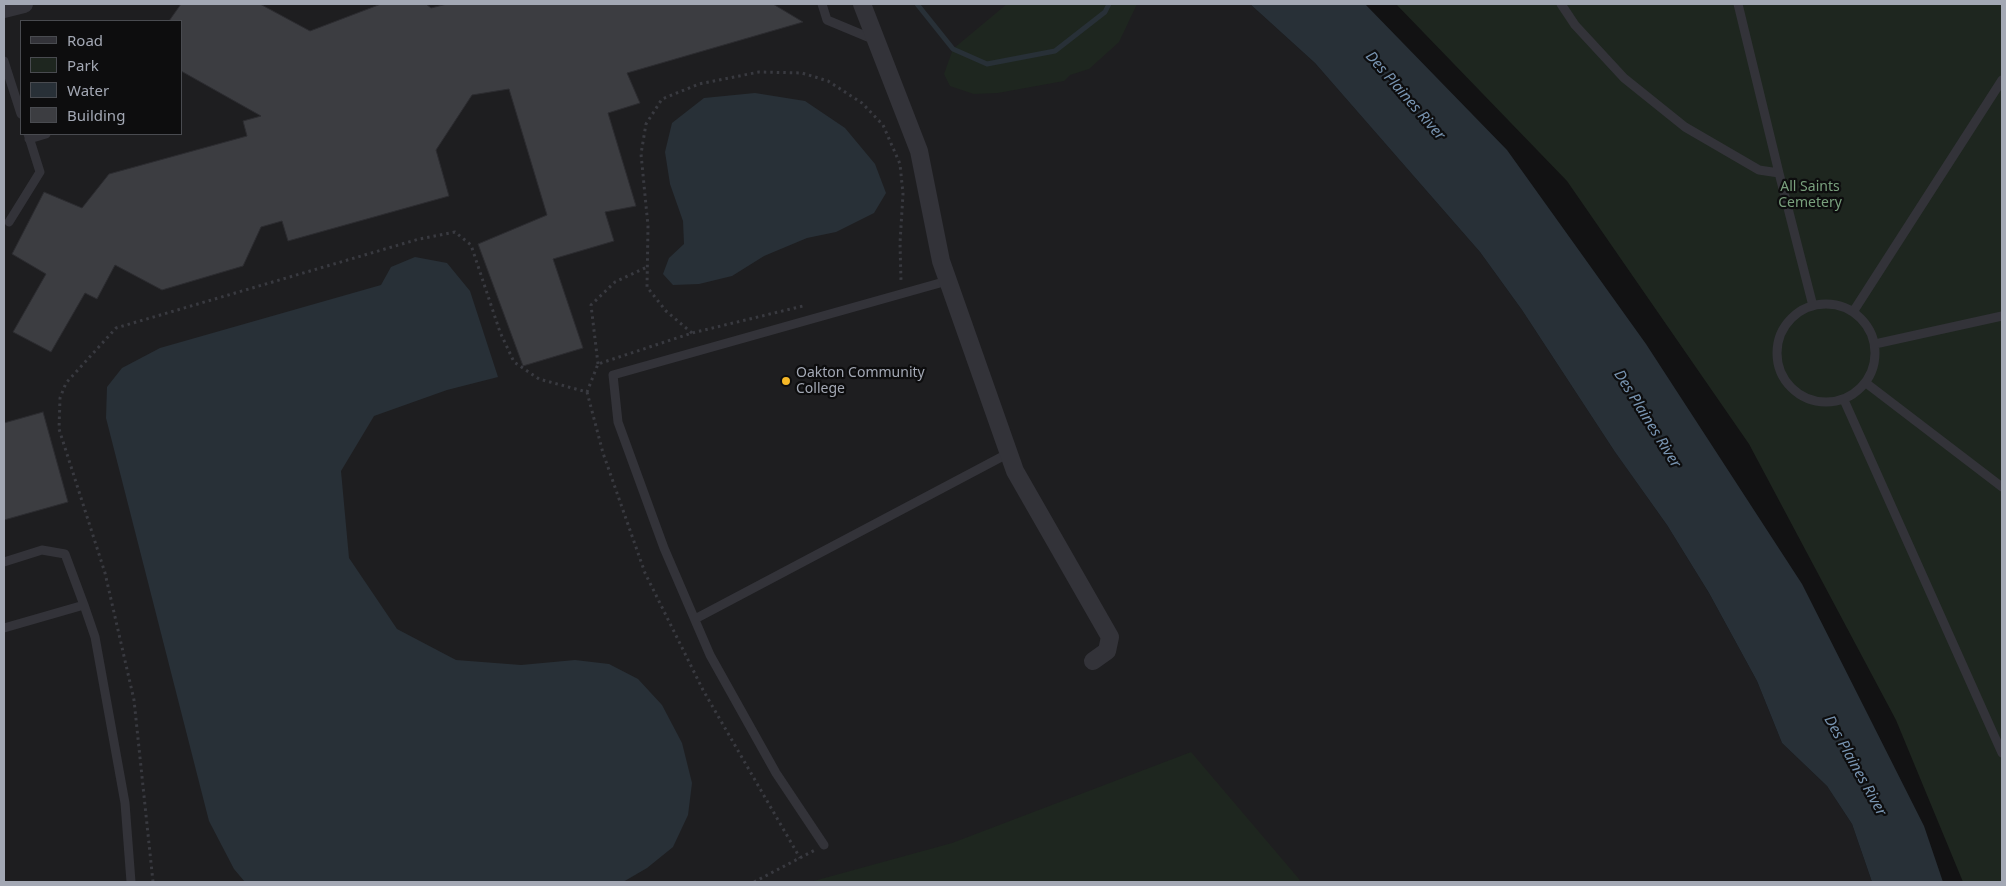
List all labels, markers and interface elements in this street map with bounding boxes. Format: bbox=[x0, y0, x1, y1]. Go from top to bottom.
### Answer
legend bbox=[20, 20, 182, 135]
text: Road bbox=[67, 30, 103, 50]
water label: Des Plaines River bbox=[1361, 48, 1449, 144]
text: Park bbox=[67, 55, 99, 75]
text: Water bbox=[67, 80, 109, 100]
text: Building bbox=[67, 105, 125, 125]
park label: All Saints Cemetery bbox=[1778, 179, 1842, 212]
place label: Oakton Community College bbox=[796, 365, 925, 398]
water label: Des Plaines River bbox=[1610, 367, 1684, 471]
marker: Oakton Community College bbox=[780, 375, 792, 387]
water label: Des Plaines River bbox=[1820, 713, 1890, 819]

